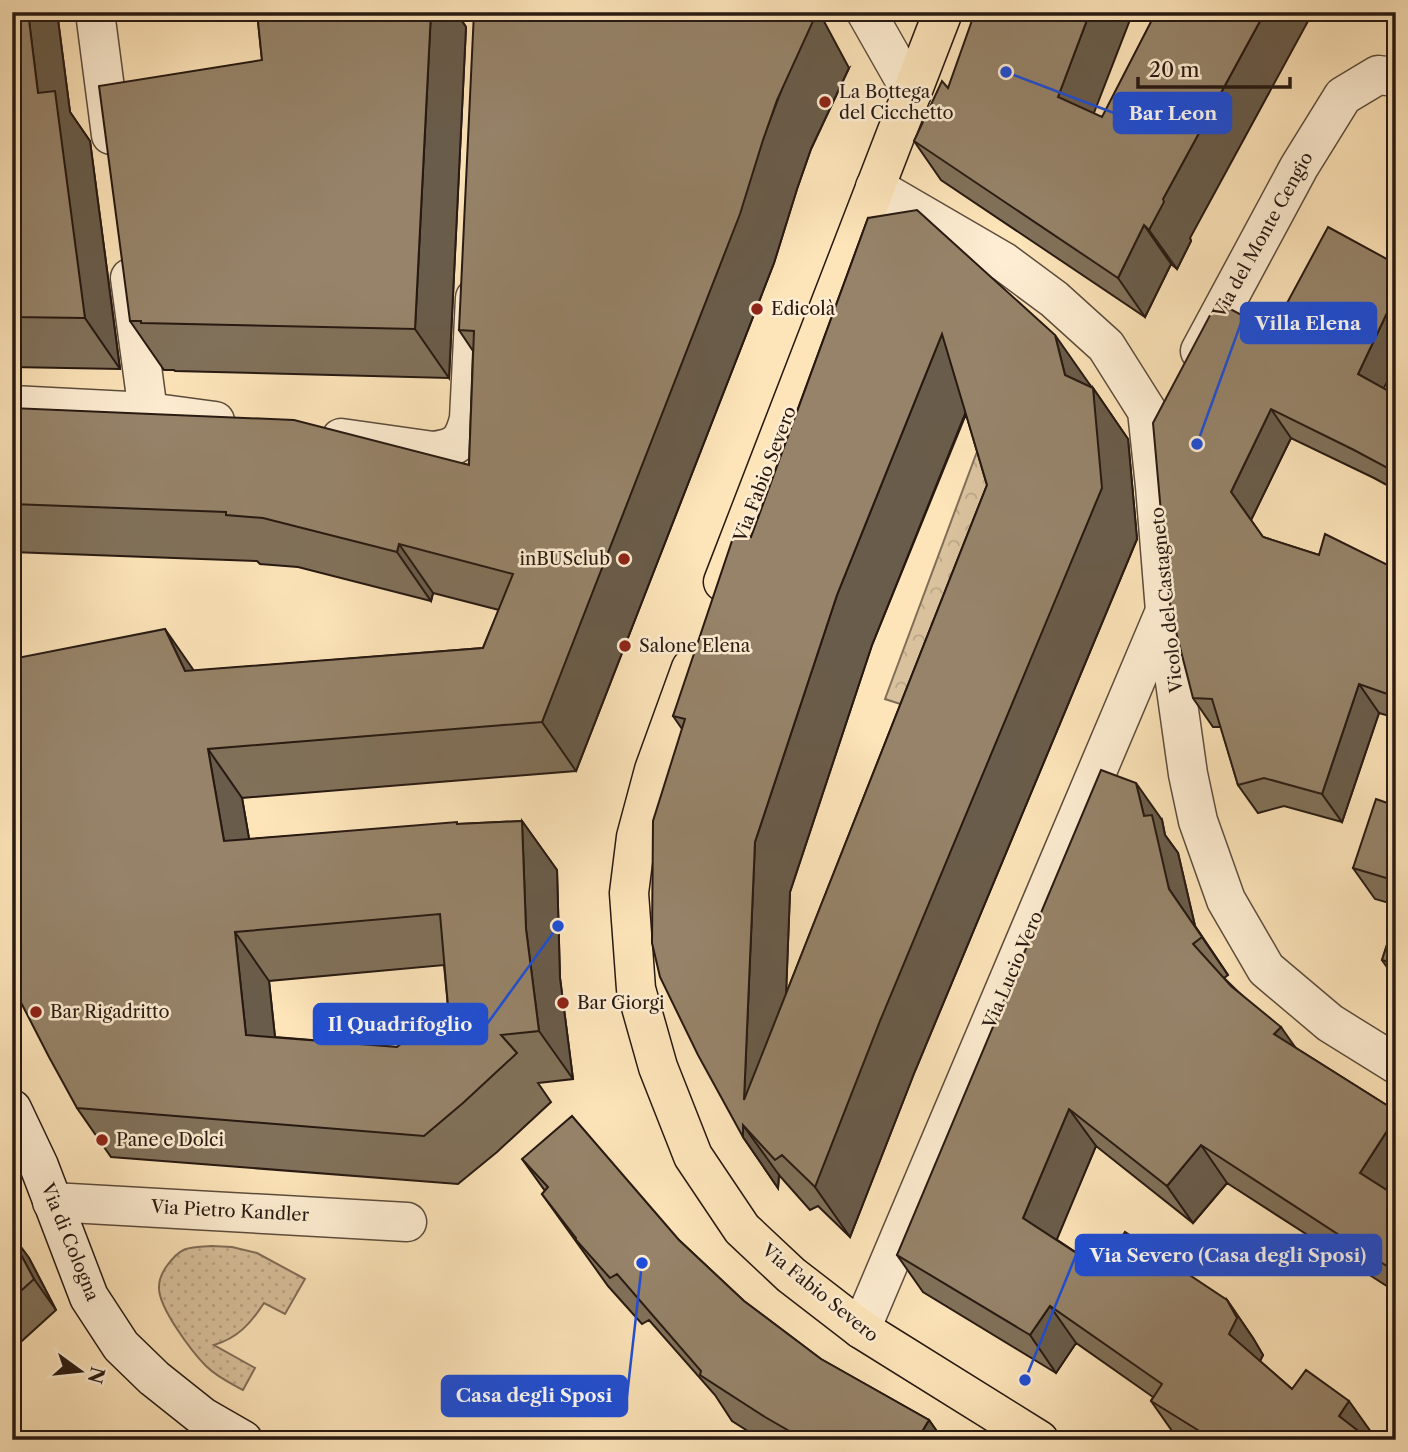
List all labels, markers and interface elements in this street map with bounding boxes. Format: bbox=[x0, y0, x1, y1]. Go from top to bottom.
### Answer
scale bar bbox=[1138, 46, 1291, 90]
text: 20 m bbox=[1149, 57, 1200, 82]
place label: La Bottega del Cicchetto bbox=[839, 81, 954, 124]
callout: Bar Leon bbox=[1114, 93, 1231, 133]
marker: La Bottega del Cicchetto bbox=[817, 94, 833, 110]
text: Bar Leon bbox=[1129, 102, 1217, 125]
street label: Via del Monte Cengio bbox=[1208, 148, 1318, 323]
place label: Edicolà bbox=[771, 298, 836, 320]
marker: Edicolà bbox=[749, 301, 765, 317]
callout: Villa Elena bbox=[1241, 303, 1376, 343]
text: Villa Elena bbox=[1254, 312, 1362, 335]
street label: Via Fabio Severo bbox=[729, 403, 801, 546]
street label: Vicolo del Castagneto bbox=[1146, 506, 1188, 695]
place label: inBUSclub bbox=[519, 548, 610, 570]
marker: inBUSclub bbox=[616, 551, 632, 567]
place label: Salone Elena bbox=[639, 635, 751, 657]
marker: Salone Elena bbox=[617, 638, 633, 654]
street label: Via Lucio Vero bbox=[978, 908, 1048, 1033]
place label: Bar Giorgi bbox=[577, 992, 665, 1014]
marker: Bar Giorgi bbox=[555, 995, 571, 1011]
place label: Bar Rigadritto bbox=[50, 1001, 169, 1023]
marker: Bar Rigadritto bbox=[28, 1004, 44, 1020]
callout: Il Quadrifoglio bbox=[314, 1004, 487, 1044]
text: Il Quadrifoglio bbox=[328, 1013, 472, 1036]
place label: Pane e Dolci bbox=[116, 1129, 225, 1151]
marker: Pane e Dolci bbox=[94, 1132, 110, 1148]
street label: Via di Cologna bbox=[36, 1179, 104, 1305]
street label: Via Pietro Kandler bbox=[149, 1196, 310, 1226]
callout: Via Severo (Casa degli Sposi) bbox=[1076, 1235, 1381, 1275]
street label: Via Fabio Severo bbox=[757, 1239, 883, 1347]
text: Via Severo (Casa degli Sposi) bbox=[1089, 1244, 1366, 1267]
north arrow bbox=[46, 1336, 116, 1406]
text: N bbox=[83, 1364, 109, 1386]
callout: Casa degli Sposi bbox=[442, 1376, 627, 1416]
text: Casa degli Sposi bbox=[456, 1384, 612, 1407]

